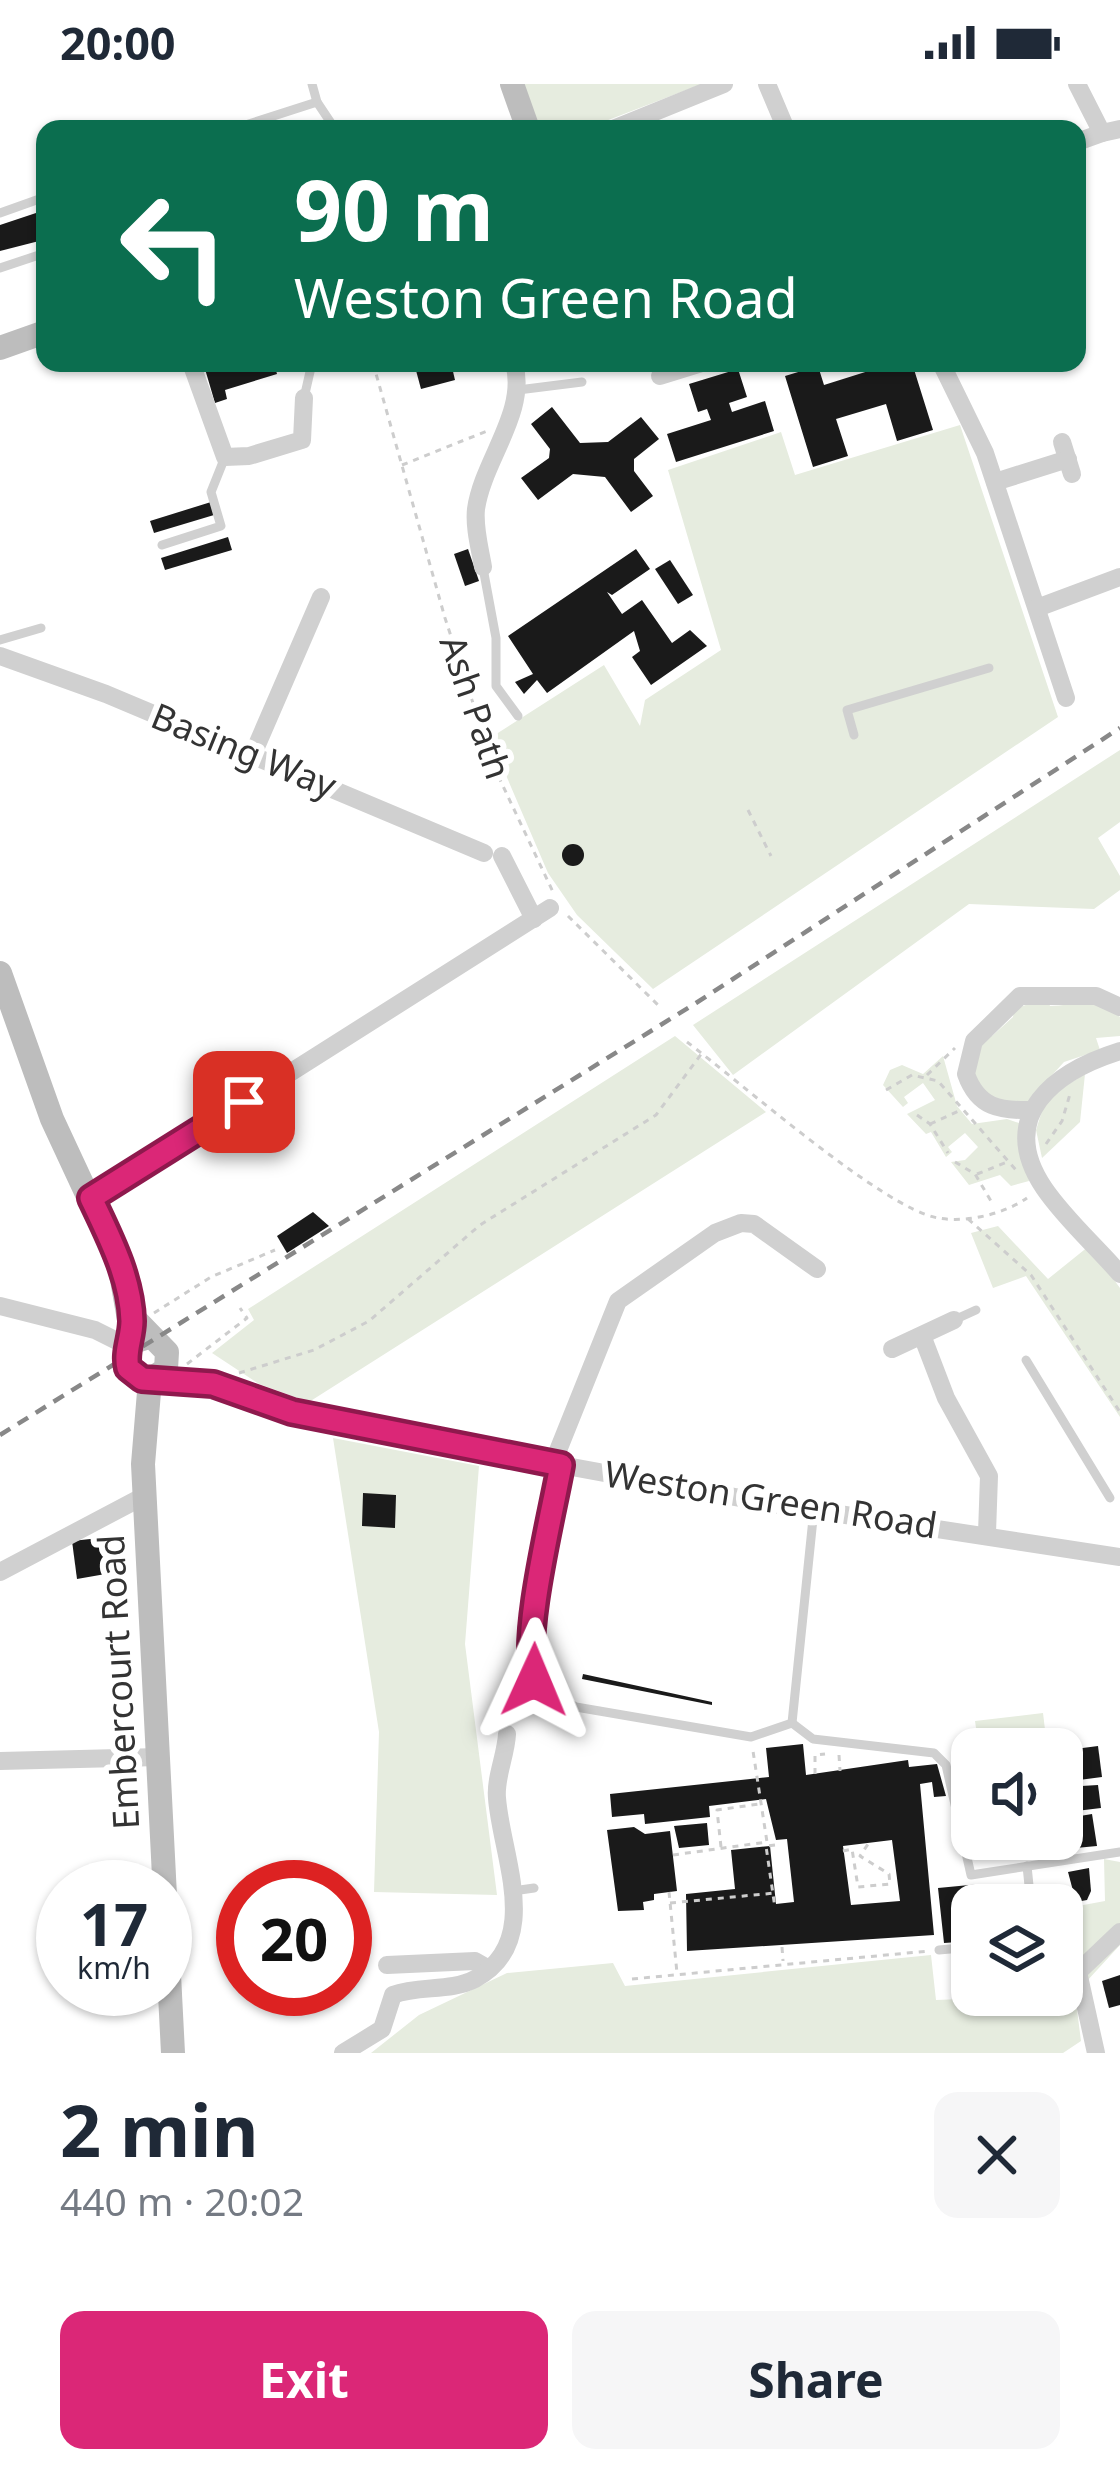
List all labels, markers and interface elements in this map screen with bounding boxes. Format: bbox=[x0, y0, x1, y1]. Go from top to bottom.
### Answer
text: 20:00 bbox=[60, 12, 176, 73]
text: 90 m bbox=[294, 151, 494, 266]
icon: left bbox=[96, 168, 252, 324]
text: Weston Green Road bbox=[294, 260, 798, 334]
street label: Ash Path bbox=[429, 629, 523, 785]
street label: Basing Way bbox=[144, 691, 344, 810]
pin bbox=[193, 1051, 295, 1153]
icon: arrive bbox=[211, 1069, 277, 1135]
street label: Weston Green Road bbox=[601, 1449, 941, 1549]
street label: Embercourt Road bbox=[86, 1533, 150, 1831]
position arrow bbox=[471, 1617, 597, 1743]
map controls bbox=[951, 1728, 1083, 2016]
button: sound bbox=[951, 1728, 1083, 1860]
speed limit sign: 20 bbox=[216, 1860, 372, 2016]
text: 17 bbox=[80, 1882, 148, 1964]
button: layers bbox=[951, 1884, 1083, 2016]
text: km/h bbox=[77, 1947, 151, 1988]
text: 2 min bbox=[60, 2080, 258, 2178]
button: close bbox=[934, 2092, 1060, 2218]
text: 440 m · 20:02 bbox=[60, 2174, 304, 2227]
button: Exit bbox=[60, 2311, 548, 2449]
button: Share bbox=[572, 2311, 1060, 2449]

